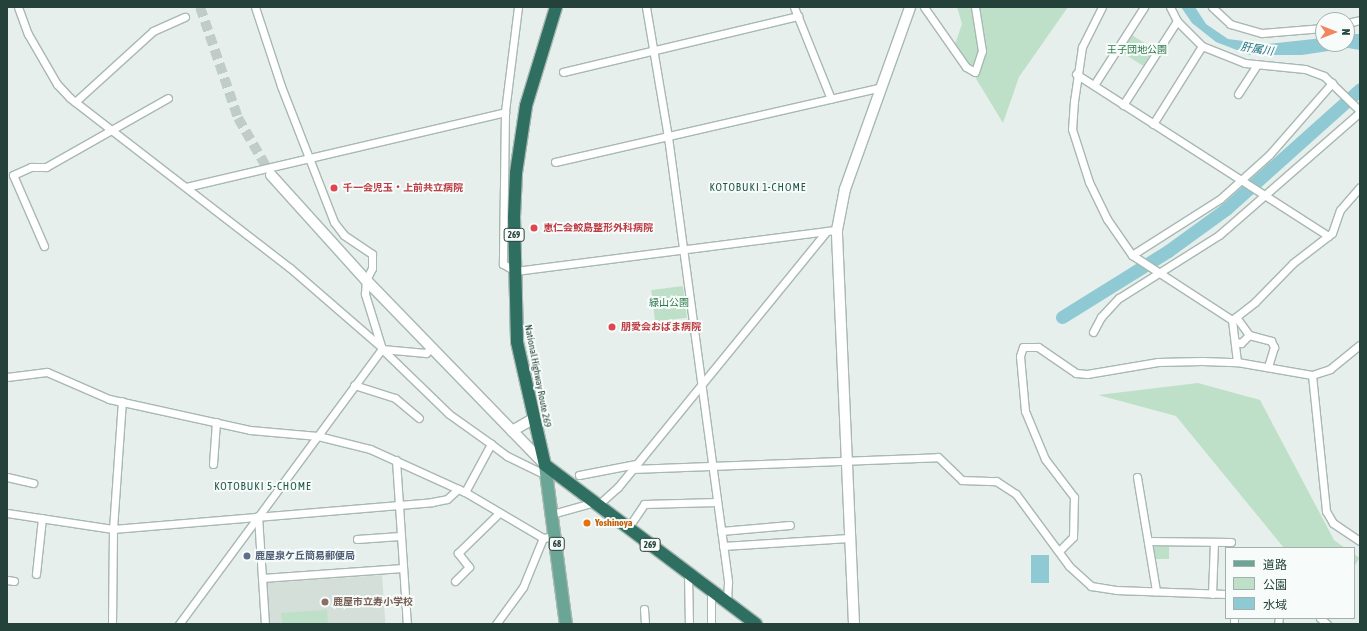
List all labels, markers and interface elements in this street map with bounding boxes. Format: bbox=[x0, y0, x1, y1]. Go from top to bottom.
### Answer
north arrow bbox=[1315, 12, 1355, 52]
text: N bbox=[1340, 29, 1352, 35]
water label: 肝属川 bbox=[1240, 40, 1274, 58]
park label: 王子団地公園 bbox=[1107, 44, 1167, 56]
district label: KOTOBUKI 1-CHOME bbox=[710, 180, 806, 194]
marker: 千一会児玉・上前共立病院 bbox=[328, 182, 340, 194]
place label: 千一会児玉・上前共立病院 bbox=[343, 182, 463, 194]
marker: 恵仁会鮫島整形外科病院 bbox=[528, 222, 540, 234]
place label: 恵仁会鮫島整形外科病院 bbox=[543, 222, 653, 234]
road number: 269 bbox=[503, 228, 525, 242]
park label: 緑山公園 bbox=[649, 297, 689, 309]
marker: 朋愛会おばま病院 bbox=[606, 321, 618, 333]
place label: 朋愛会おばま病院 bbox=[621, 321, 701, 333]
street label: National Highway Route 269 bbox=[522, 324, 554, 428]
district label: KOTOBUKI 5-CHOME bbox=[214, 479, 312, 493]
place label: Yoshinoya bbox=[595, 517, 632, 529]
marker: Yoshinoya bbox=[582, 518, 592, 528]
road number: 68 bbox=[548, 537, 566, 551]
road number: 269 bbox=[639, 538, 661, 552]
legend bbox=[1225, 547, 1355, 619]
place label: 鹿屋泉ケ丘簡易郵便局 bbox=[255, 550, 355, 562]
marker: 鹿屋泉ケ丘簡易郵便局 bbox=[242, 551, 252, 561]
text: 道路 bbox=[1263, 558, 1287, 572]
text: 公園 bbox=[1263, 578, 1287, 592]
place label: 鹿屋市立寿小学校 bbox=[333, 596, 413, 608]
marker: 鹿屋市立寿小学校 bbox=[320, 597, 330, 607]
text: 水域 bbox=[1263, 598, 1287, 612]

